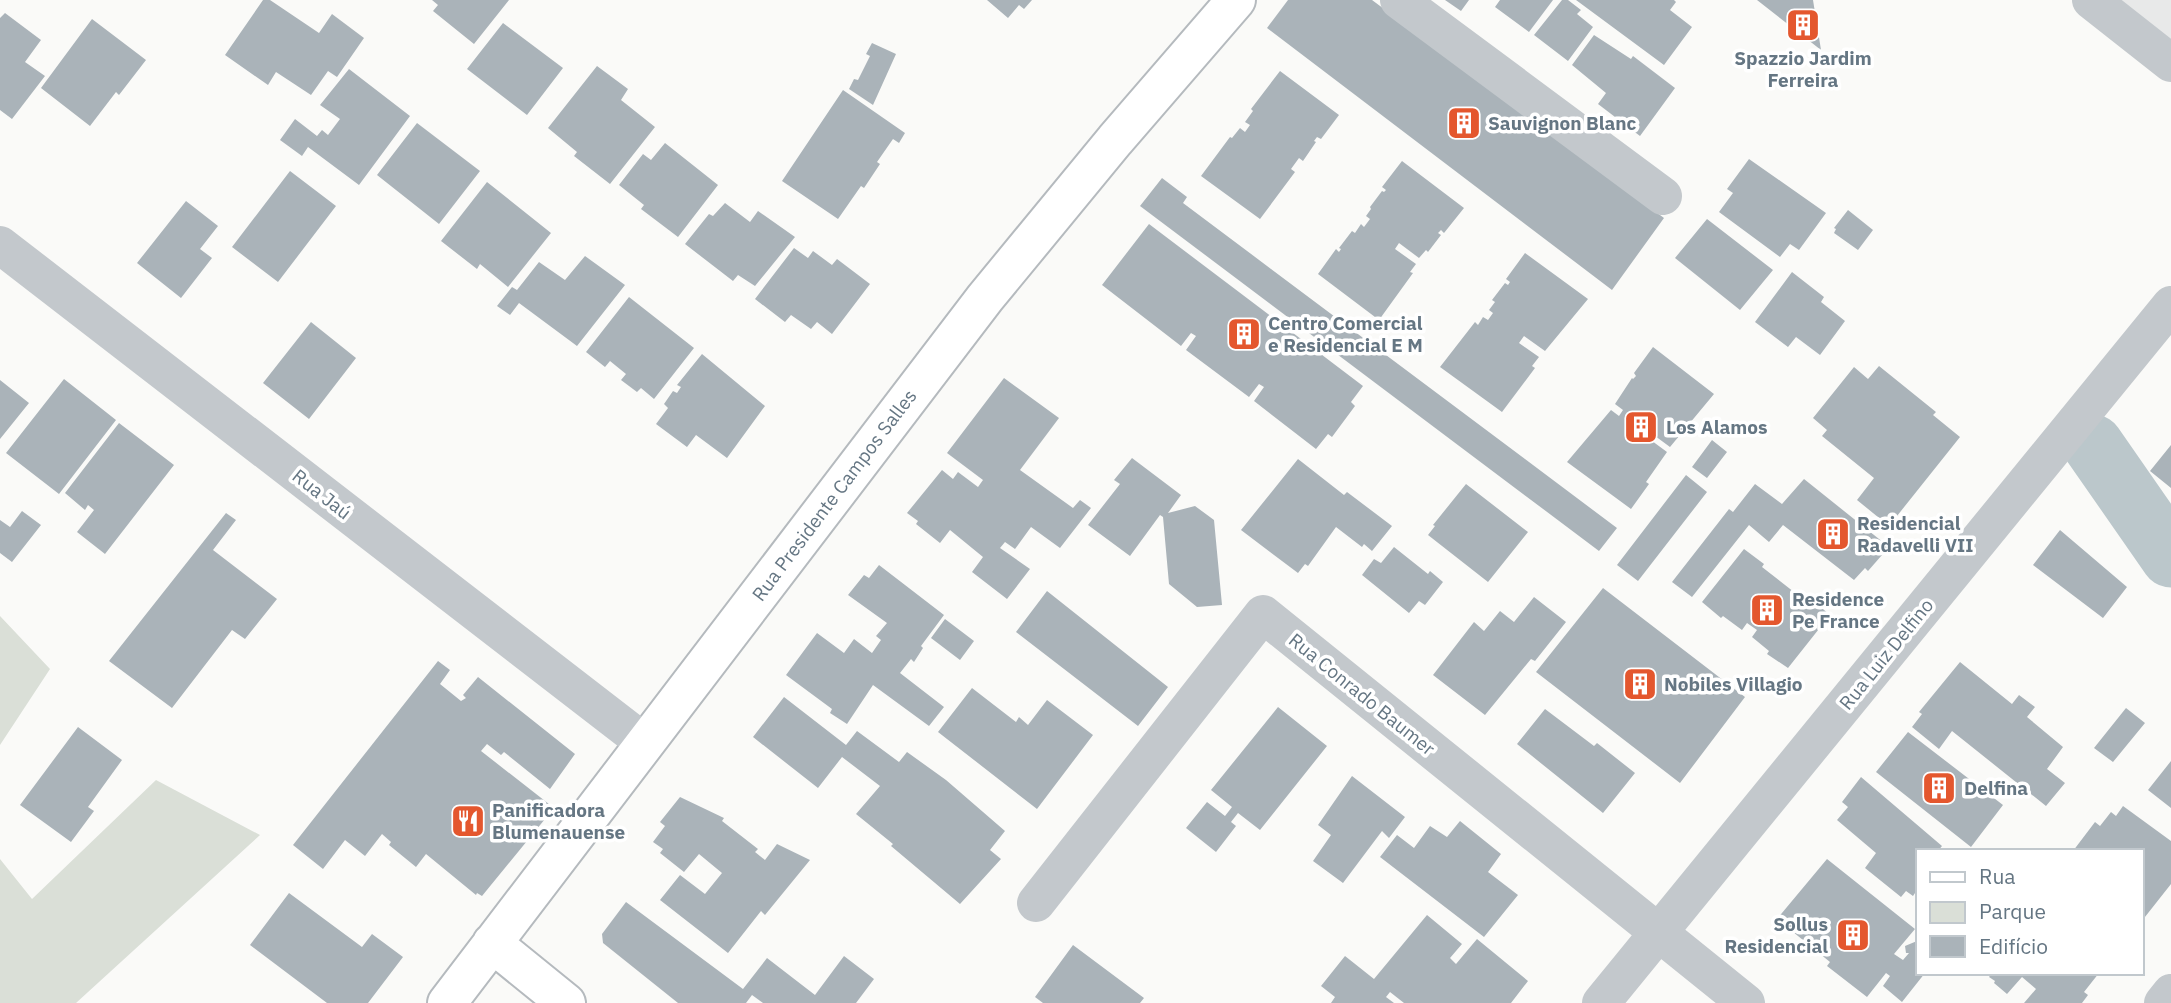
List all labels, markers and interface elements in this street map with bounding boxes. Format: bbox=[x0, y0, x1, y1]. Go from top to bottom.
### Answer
building icon: Spazzio Jardim Ferreira bbox=[1784, 6, 1822, 44]
place label: Spazzio Jardim Ferreira bbox=[1734, 46, 1872, 92]
building icon: Sauvignon Blanc bbox=[1445, 104, 1483, 142]
place label: Sauvignon Blanc bbox=[1488, 111, 1637, 135]
place label: Centro Comercial e Residencial E M bbox=[1268, 311, 1423, 357]
building icon: Centro Comercial e Residencial E M bbox=[1225, 315, 1263, 353]
street label: Rua Presidente Campos Salles bbox=[746, 384, 922, 606]
building icon: Los Alamos bbox=[1622, 408, 1660, 446]
place label: Los Alamos bbox=[1666, 415, 1768, 439]
street label: Rua Jaú bbox=[288, 464, 356, 524]
place label: Residencial Radavelli VII bbox=[1857, 511, 1973, 557]
building icon: Residencial Radavelli VII bbox=[1814, 515, 1852, 553]
place label: Residence Pe France bbox=[1792, 587, 1884, 633]
building icon: Residence Pe France bbox=[1748, 591, 1786, 629]
street label: Rua Luiz Delfino bbox=[1834, 593, 1938, 715]
street label: Rua Conrado Baumer bbox=[1284, 628, 1440, 760]
building icon: Nobiles Villagio bbox=[1621, 665, 1659, 703]
place label: Nobiles Villagio bbox=[1664, 672, 1803, 696]
building icon: Delfina bbox=[1920, 769, 1958, 807]
place label: Delfina bbox=[1964, 776, 2028, 800]
place label: Panificadora Blumenauense bbox=[492, 798, 625, 844]
restaurant icon: Panificadora Blumenauense bbox=[449, 802, 487, 840]
legend bbox=[1916, 849, 2143, 975]
text: Rua bbox=[1979, 862, 2016, 890]
text: Parque bbox=[1979, 897, 2046, 925]
place label: Sollus Residencial bbox=[1724, 912, 1828, 958]
building icon: Sollus Residencial bbox=[1834, 916, 1872, 954]
text: Edifício bbox=[1979, 932, 2048, 960]

